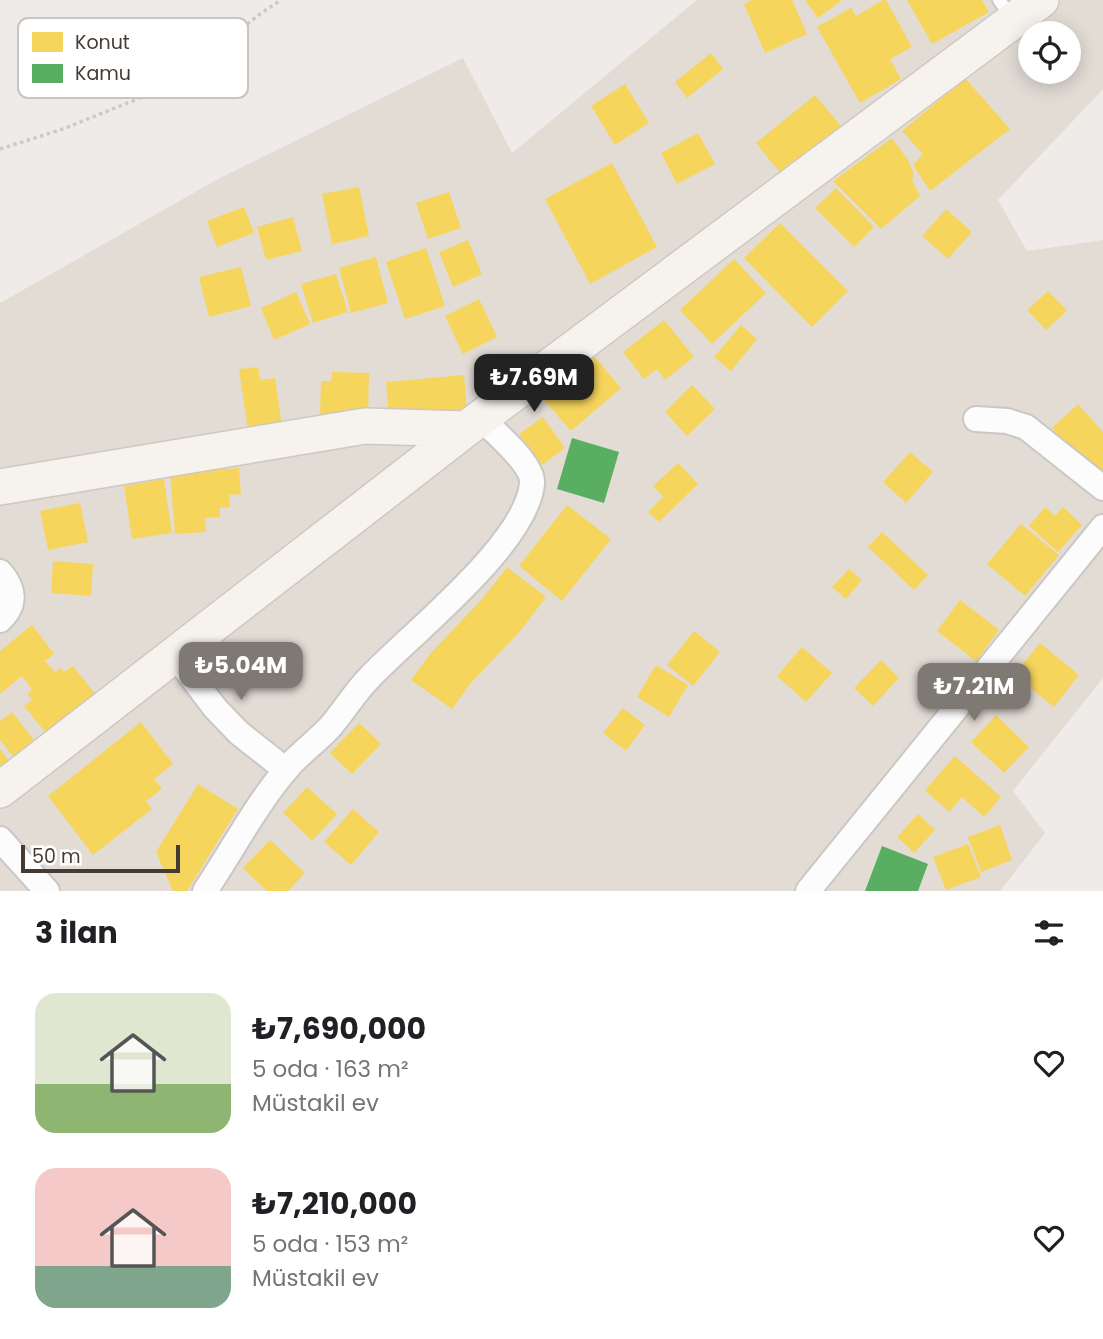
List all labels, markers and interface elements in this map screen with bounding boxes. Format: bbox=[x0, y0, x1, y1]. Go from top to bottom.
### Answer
legend bbox=[18, 18, 248, 98]
map controls bbox=[1018, 21, 1081, 84]
button: locate bbox=[1018, 21, 1081, 84]
text: Konut bbox=[75, 29, 130, 56]
text: Kamu bbox=[75, 60, 131, 87]
pin: ₺7.69M bbox=[477, 354, 591, 414]
text: ₺7.69M bbox=[490, 361, 578, 393]
pin: ₺5.04M bbox=[184, 642, 298, 702]
text: ₺5.04M bbox=[195, 649, 287, 681]
pin: ₺7.21M bbox=[917, 664, 1031, 723]
text: ₺7.21M bbox=[934, 670, 1014, 702]
scale bar bbox=[21, 842, 180, 874]
text: 50 m bbox=[32, 843, 81, 870]
text: 3 ilan bbox=[35, 911, 118, 954]
icon: filters bbox=[1030, 914, 1068, 952]
text: ₺7,690,000 bbox=[252, 1007, 426, 1050]
icon: home bbox=[91, 1021, 175, 1105]
icon: heart bbox=[1030, 1044, 1068, 1082]
text: 5 oda · 163 m² bbox=[252, 1053, 409, 1085]
text: Müstakil ev bbox=[252, 1087, 379, 1119]
text: ₺7,210,000 bbox=[252, 1182, 417, 1225]
icon: home bbox=[91, 1196, 175, 1280]
icon: heart bbox=[1030, 1219, 1068, 1257]
text: 5 oda · 153 m² bbox=[252, 1228, 408, 1260]
text: Müstakil ev bbox=[252, 1262, 379, 1294]

